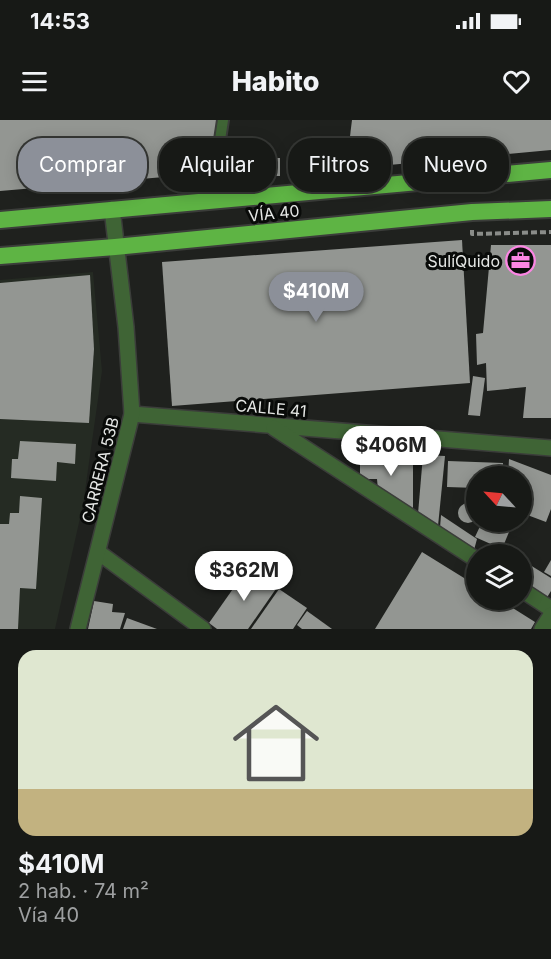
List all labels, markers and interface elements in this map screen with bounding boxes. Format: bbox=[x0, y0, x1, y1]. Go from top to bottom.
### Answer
text: 14:53 bbox=[30, 8, 90, 34]
icon: menu bbox=[18, 65, 51, 98]
text: Habito bbox=[232, 65, 319, 98]
icon: heart bbox=[500, 65, 533, 98]
chip: Comprar bbox=[18, 138, 147, 192]
chip: Alquilar bbox=[159, 138, 276, 192]
chip: Filtros bbox=[288, 138, 391, 192]
chip: Nuevo bbox=[403, 138, 509, 192]
street label: VÍA 40 bbox=[247, 200, 301, 226]
office icon: SulíQuido bbox=[505, 245, 537, 277]
place label: SulíQuido bbox=[428, 251, 500, 271]
pin: $410M bbox=[274, 272, 358, 323]
text: $410M bbox=[283, 279, 349, 303]
street label: CALLE 41 bbox=[235, 395, 307, 421]
street label: CARRERA 53B bbox=[77, 415, 123, 525]
pin: $406M bbox=[349, 426, 433, 477]
text: $406M bbox=[355, 433, 427, 457]
north arrow bbox=[466, 466, 532, 532]
map controls bbox=[466, 466, 532, 610]
button: layers bbox=[466, 544, 532, 610]
pin: $362M bbox=[202, 551, 286, 602]
text: $362M bbox=[209, 558, 279, 582]
icon: home bbox=[222, 689, 330, 797]
text: $410M bbox=[18, 848, 105, 879]
text: 2 hab. · 74 m² bbox=[18, 879, 149, 903]
text: Vía 40 bbox=[18, 903, 79, 927]

